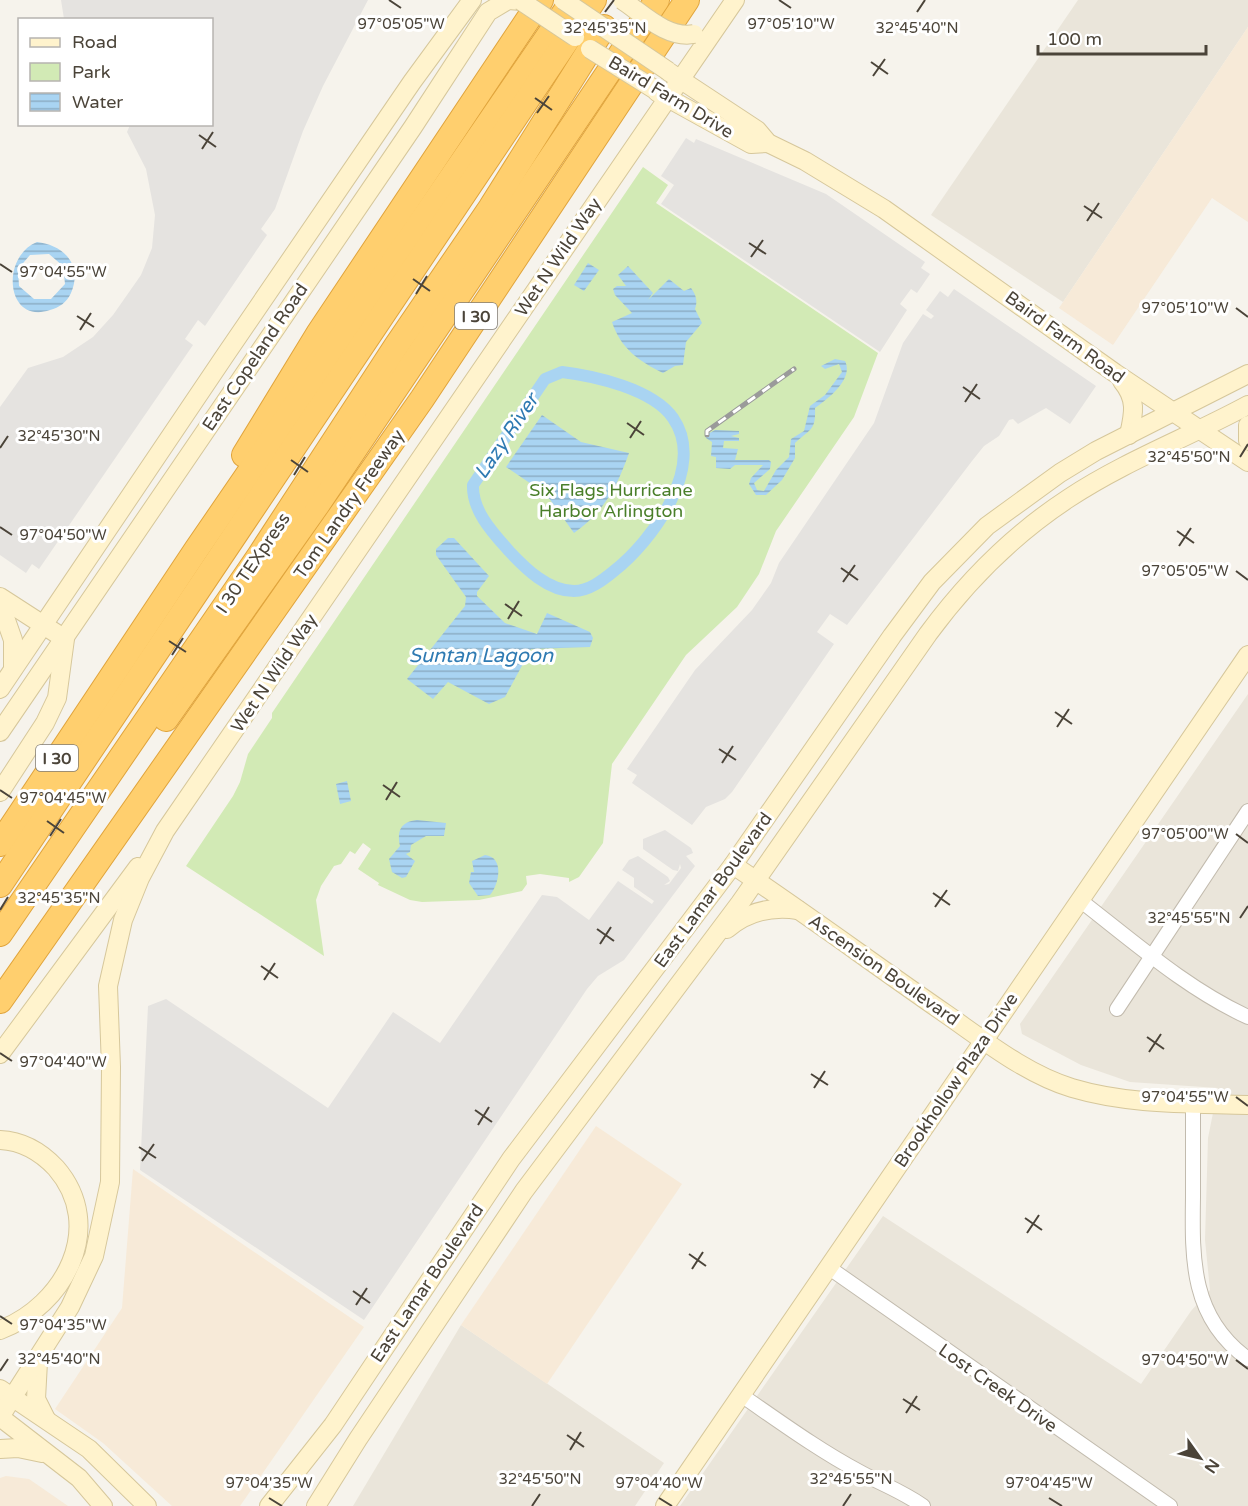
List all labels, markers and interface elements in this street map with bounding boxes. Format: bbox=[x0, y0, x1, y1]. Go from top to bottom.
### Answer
text: 97°05'05"W bbox=[357, 15, 445, 33]
text: 97°05'10"W bbox=[747, 15, 835, 33]
legend bbox=[18, 18, 213, 126]
scale bar bbox=[1038, 18, 1206, 56]
text: 32°45'35"N bbox=[563, 19, 647, 37]
text: 32°45'40"N bbox=[875, 19, 959, 37]
text: 100 m bbox=[1047, 28, 1102, 50]
text: Road bbox=[72, 31, 117, 53]
street label: Baird Farm Drive bbox=[605, 51, 737, 143]
text: Park bbox=[72, 61, 111, 83]
text: Water bbox=[72, 91, 123, 113]
street label: Wet N Wild Way bbox=[510, 193, 606, 321]
text: 97°04'55"W bbox=[19, 263, 107, 281]
street label: East Copeland Road bbox=[197, 279, 313, 435]
street label: Baird Farm Road bbox=[1001, 286, 1129, 388]
text: 97°05'10"W bbox=[1141, 299, 1229, 317]
road number: I 30 bbox=[455, 303, 497, 329]
water label: Lazy River bbox=[470, 388, 545, 484]
street label: Tom Landry Freeway bbox=[289, 425, 409, 583]
text: 32°45'30"N bbox=[17, 427, 101, 445]
text: 32°45'50"N bbox=[1147, 448, 1231, 466]
park label: Six Flags Hurricane Harbor Arlington bbox=[529, 479, 693, 522]
street label: I 30 TEXpress bbox=[211, 508, 295, 618]
text: 97°04'50"W bbox=[19, 526, 107, 544]
text: 97°05'05"W bbox=[1141, 562, 1229, 580]
street label: Wet N Wild Way bbox=[226, 609, 322, 737]
water label: Suntan Lagoon bbox=[409, 644, 554, 668]
road number: I 30 bbox=[36, 745, 78, 771]
text: 97°04'45"W bbox=[19, 789, 107, 807]
street label: East Lamar Boulevard bbox=[649, 808, 777, 972]
text: 97°05'00"W bbox=[1141, 825, 1229, 843]
text: 32°45'35"N bbox=[17, 889, 101, 907]
text: 32°45'55"N bbox=[1147, 909, 1231, 927]
street label: Ascension Boulevard bbox=[804, 910, 964, 1030]
street label: Brookhollow Plaza Drive bbox=[889, 988, 1023, 1172]
text: 97°04'40"W bbox=[19, 1053, 107, 1071]
text: 97°04'55"W bbox=[1141, 1088, 1229, 1106]
street label: East Lamar Boulevard bbox=[366, 1199, 488, 1367]
text: 97°04'35"W bbox=[19, 1316, 107, 1334]
street label: Lost Creek Drive bbox=[934, 1339, 1062, 1437]
text: 32°45'40"N bbox=[17, 1350, 101, 1368]
text: 97°04'50"W bbox=[1141, 1351, 1229, 1369]
north arrow bbox=[1170, 1428, 1230, 1488]
text: N bbox=[1200, 1455, 1223, 1477]
text: 32°45'50"N bbox=[498, 1470, 582, 1488]
text: 32°45'55"N bbox=[809, 1470, 893, 1488]
text: 97°04'35"W bbox=[225, 1474, 313, 1492]
text: 97°04'40"W bbox=[615, 1474, 703, 1492]
text: 97°04'45"W bbox=[1005, 1474, 1093, 1492]

